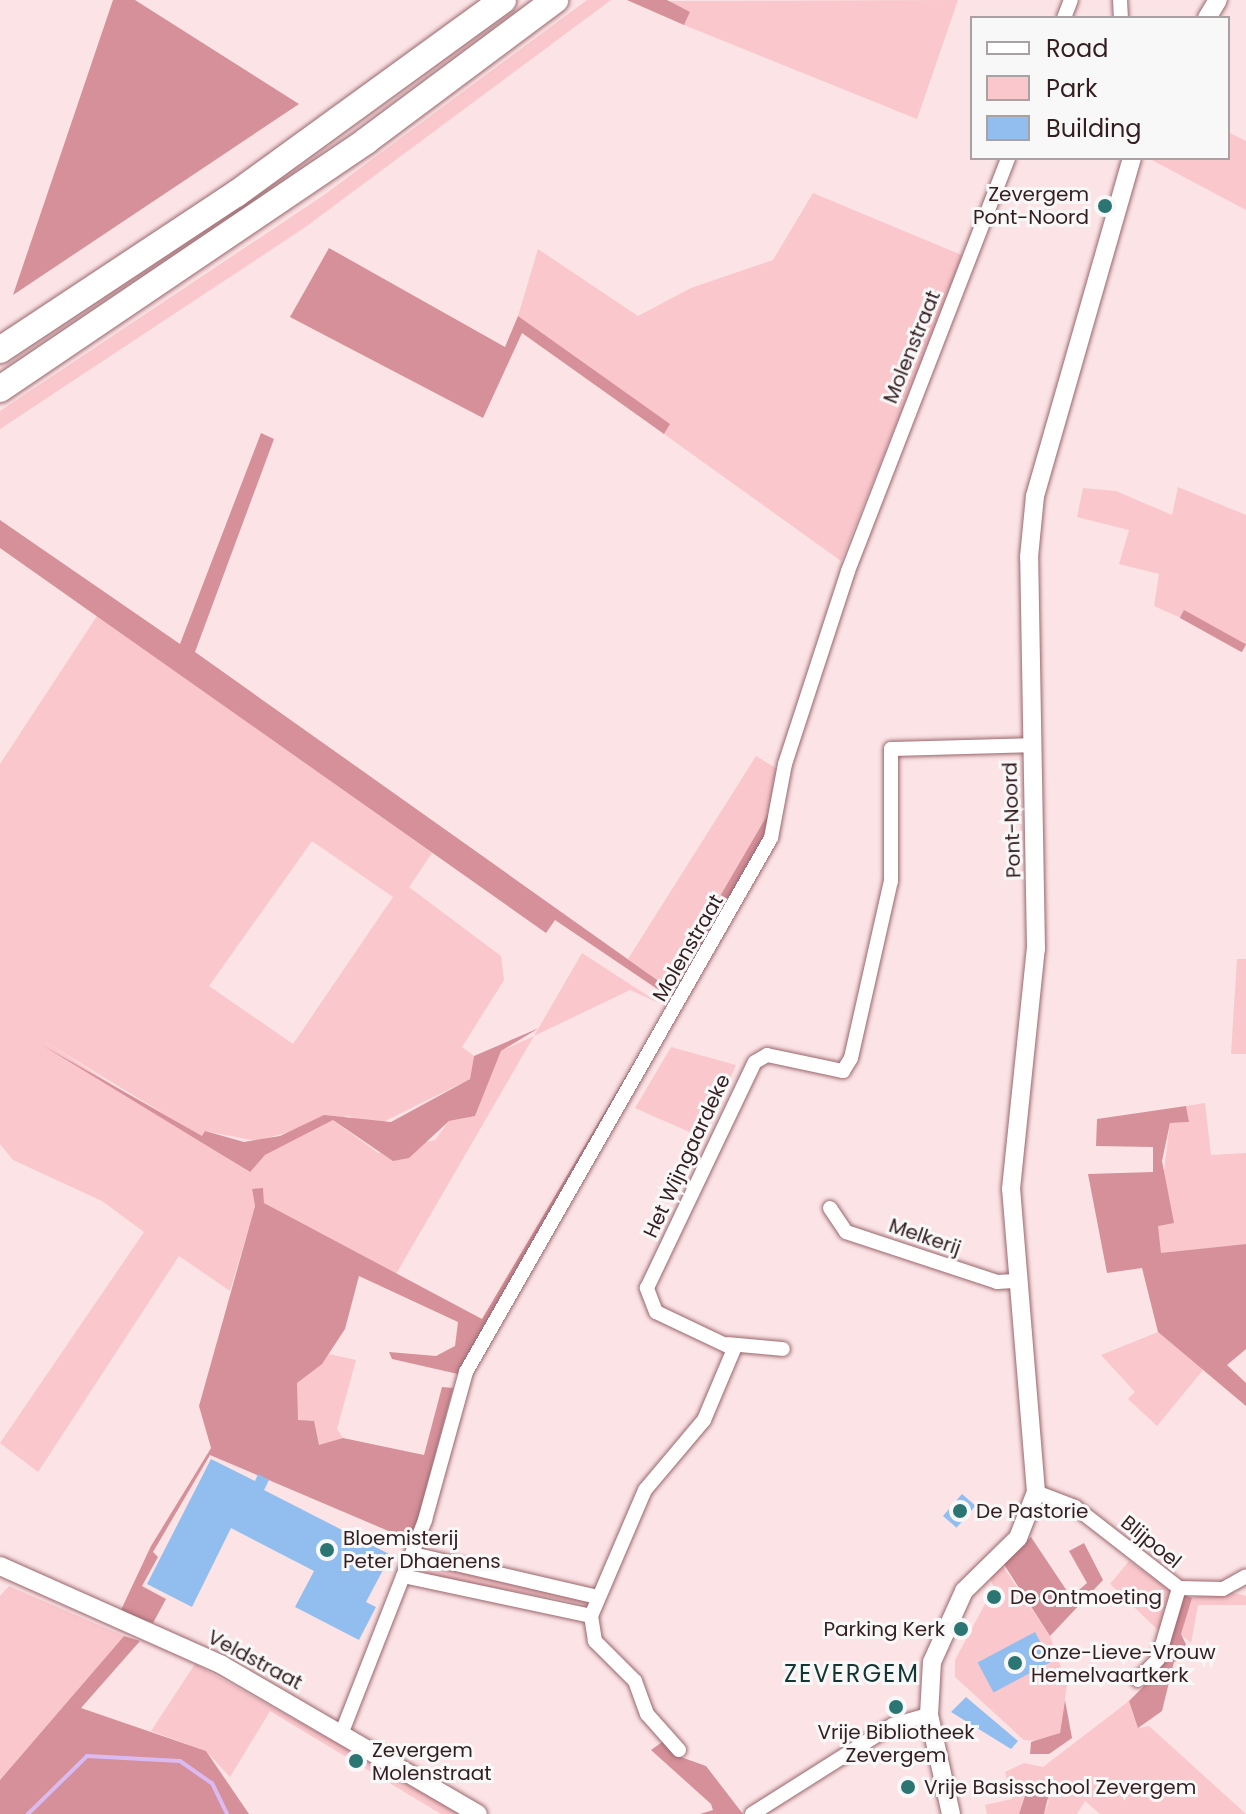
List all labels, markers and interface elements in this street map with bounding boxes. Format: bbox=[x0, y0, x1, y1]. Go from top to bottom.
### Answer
legend bbox=[970, 16, 1230, 160]
text: Road bbox=[1046, 32, 1108, 65]
text: Park bbox=[1046, 72, 1097, 105]
text: Building bbox=[1046, 112, 1142, 145]
place label: Zevergem Pont-Noord bbox=[973, 182, 1089, 229]
marker: Zevergem Pont-Noord bbox=[1096, 197, 1114, 215]
street label: Molenstraat bbox=[878, 287, 946, 407]
street label: Pont-Noord bbox=[998, 762, 1026, 878]
street label: Molenstraat bbox=[648, 890, 728, 1006]
street label: Het Wijngaardeke bbox=[639, 1070, 735, 1242]
street label: Melkerij bbox=[886, 1214, 964, 1260]
place label: De Pastorie bbox=[976, 1499, 1088, 1523]
marker: De Pastorie bbox=[951, 1502, 969, 1520]
street label: Blijpoel bbox=[1116, 1510, 1186, 1574]
place label: Bloemisterij Peter Dhaenens bbox=[343, 1526, 501, 1573]
marker: Bloemisterij Peter Dhaenens bbox=[318, 1541, 336, 1559]
place label: De Ontmoeting bbox=[1010, 1585, 1162, 1609]
marker: De Ontmoeting bbox=[985, 1588, 1003, 1606]
place label: Parking Kerk bbox=[823, 1617, 945, 1641]
marker: Parking Kerk bbox=[952, 1620, 970, 1638]
street label: Veldstraat bbox=[204, 1625, 306, 1695]
place label: Onze-Lieve-Vrouw Hemelvaartkerk bbox=[1031, 1640, 1216, 1687]
marker: Onze-Lieve-Vrouw Hemelvaartkerk bbox=[1006, 1654, 1024, 1672]
district label: ZEVERGEM bbox=[784, 1660, 920, 1688]
marker: Vrije Bibliotheek Zevergem bbox=[887, 1698, 905, 1716]
place label: Vrije Bibliotheek Zevergem bbox=[817, 1720, 975, 1767]
place label: Zevergem Molenstraat bbox=[372, 1738, 492, 1785]
marker: Zevergem Molenstraat bbox=[347, 1752, 365, 1770]
place label: Vrije Basisschool Zevergem bbox=[924, 1775, 1196, 1799]
marker: Vrije Basisschool Zevergem bbox=[899, 1778, 917, 1796]

